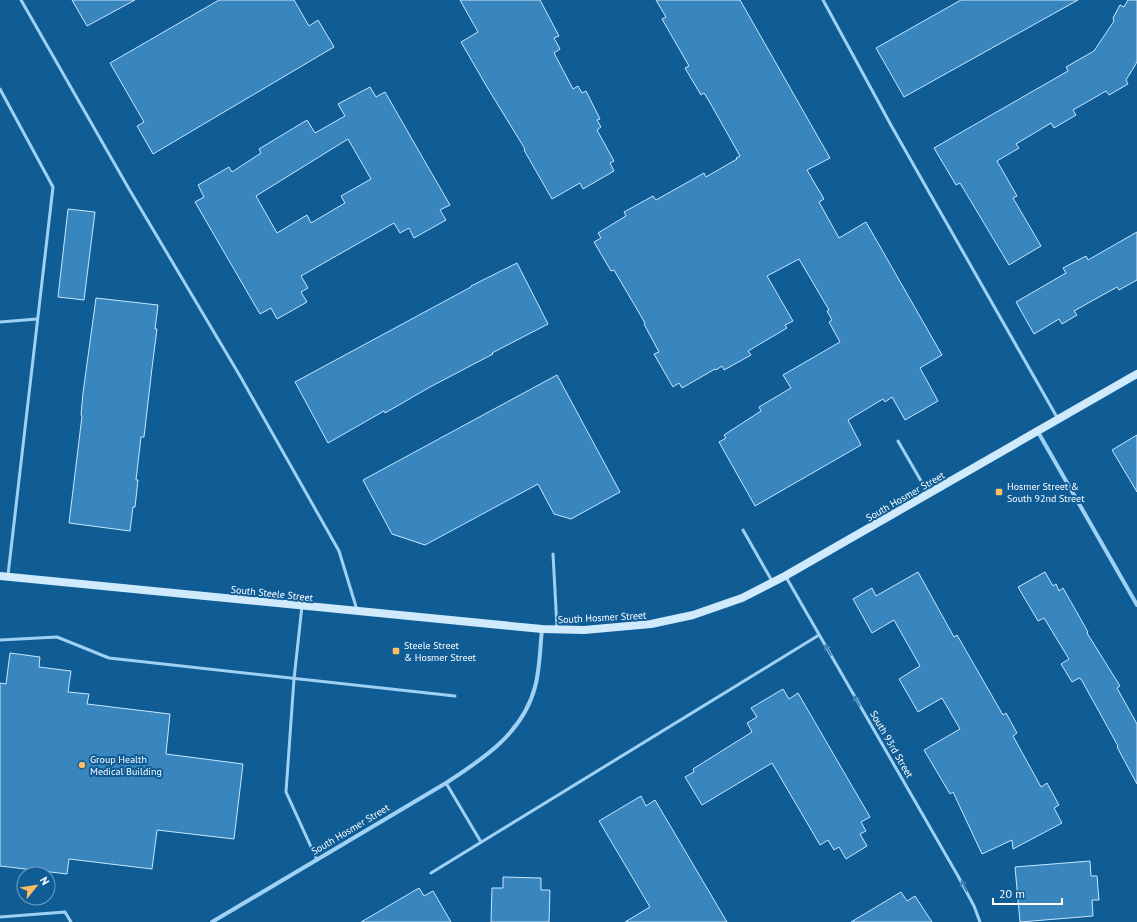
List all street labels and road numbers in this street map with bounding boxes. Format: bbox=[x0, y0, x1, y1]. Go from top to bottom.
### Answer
street label: South Hosmer Street bbox=[864, 468, 947, 524]
street label: South Steele Street bbox=[230, 583, 314, 604]
street label: South Hosmer Street bbox=[557, 609, 647, 626]
street label: South 93rd Street bbox=[867, 708, 916, 781]
street label: South Hosmer Street bbox=[309, 801, 392, 858]

